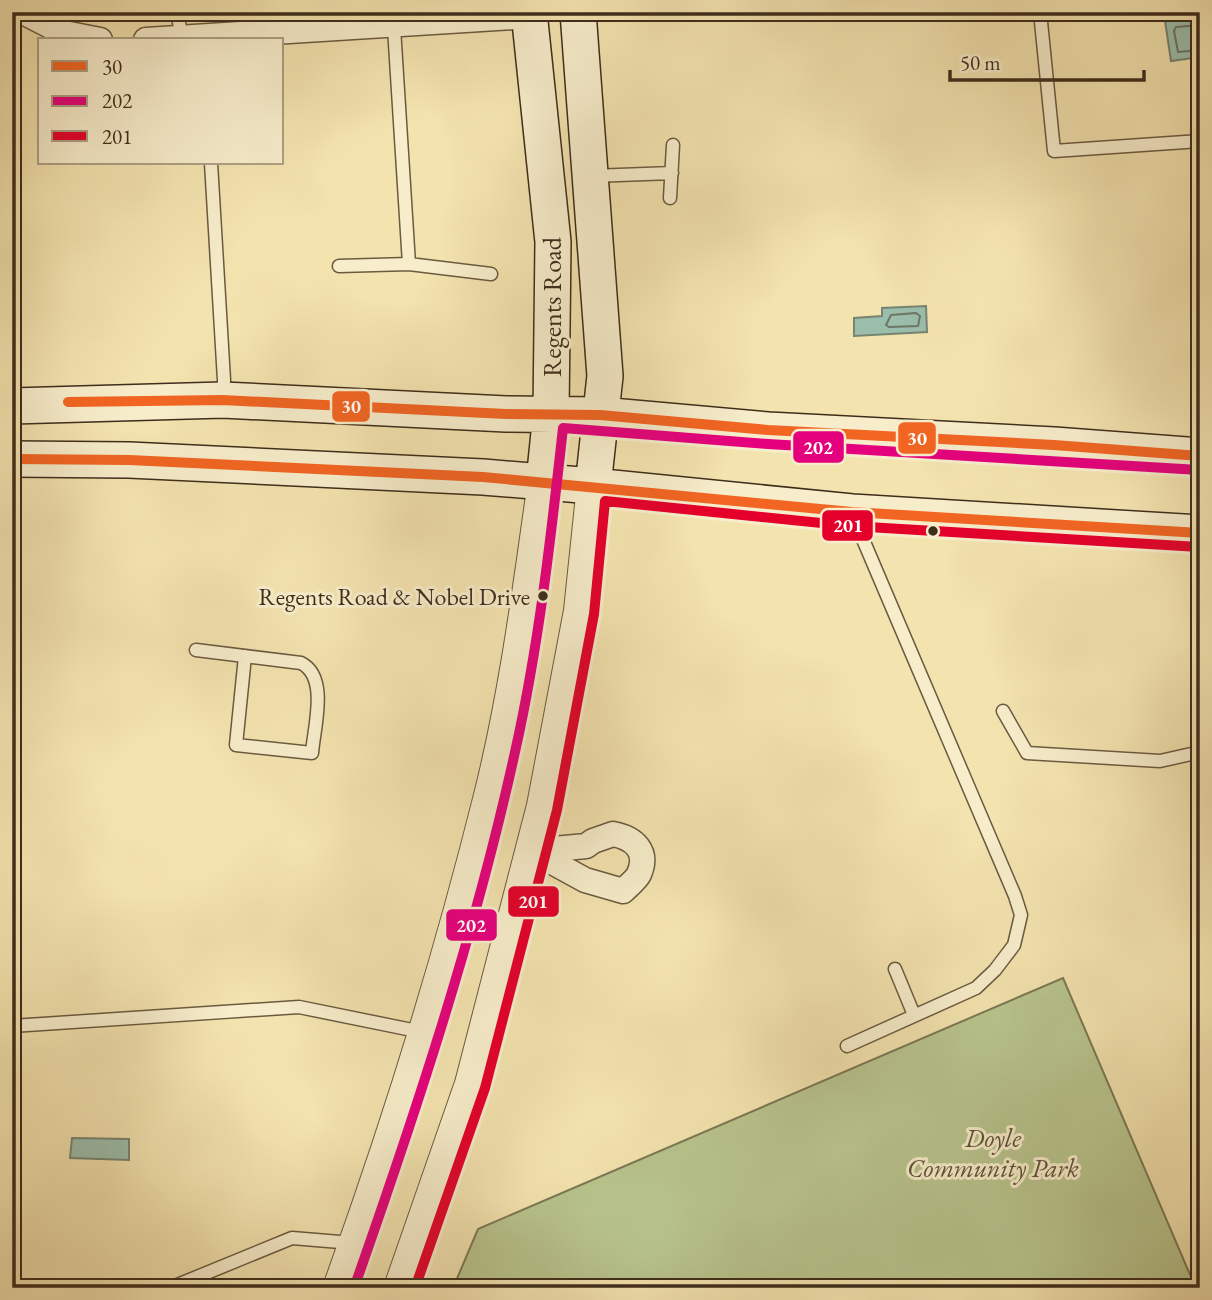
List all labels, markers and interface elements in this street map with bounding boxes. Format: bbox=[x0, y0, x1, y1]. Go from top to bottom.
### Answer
legend bbox=[38, 38, 284, 164]
scale bar bbox=[950, 38, 1144, 82]
text: 50 m bbox=[960, 49, 1001, 76]
text: 30 bbox=[102, 53, 122, 80]
text: 202 bbox=[102, 87, 132, 114]
text: 201 bbox=[102, 123, 132, 150]
street label: Regents Road bbox=[535, 236, 569, 377]
line badge: 30 bbox=[331, 390, 371, 423]
text: 30 bbox=[341, 394, 361, 419]
line badge: 30 bbox=[897, 421, 937, 455]
text: 30 bbox=[907, 426, 927, 451]
line badge: 202 bbox=[792, 430, 845, 464]
text: 202 bbox=[803, 435, 833, 460]
line badge: 201 bbox=[821, 509, 874, 542]
text: 201 bbox=[833, 513, 863, 538]
unlabelled marker bbox=[926, 524, 940, 538]
place label: Regents Road & Nobel Drive bbox=[259, 581, 530, 612]
marker: Regents Road & Nobel Drive bbox=[536, 589, 550, 603]
line badge: 201 bbox=[507, 885, 560, 918]
text: 201 bbox=[518, 889, 548, 914]
line badge: 202 bbox=[445, 908, 498, 942]
text: 202 bbox=[456, 913, 486, 938]
park label: Doyle Community Park bbox=[907, 1121, 1079, 1185]

